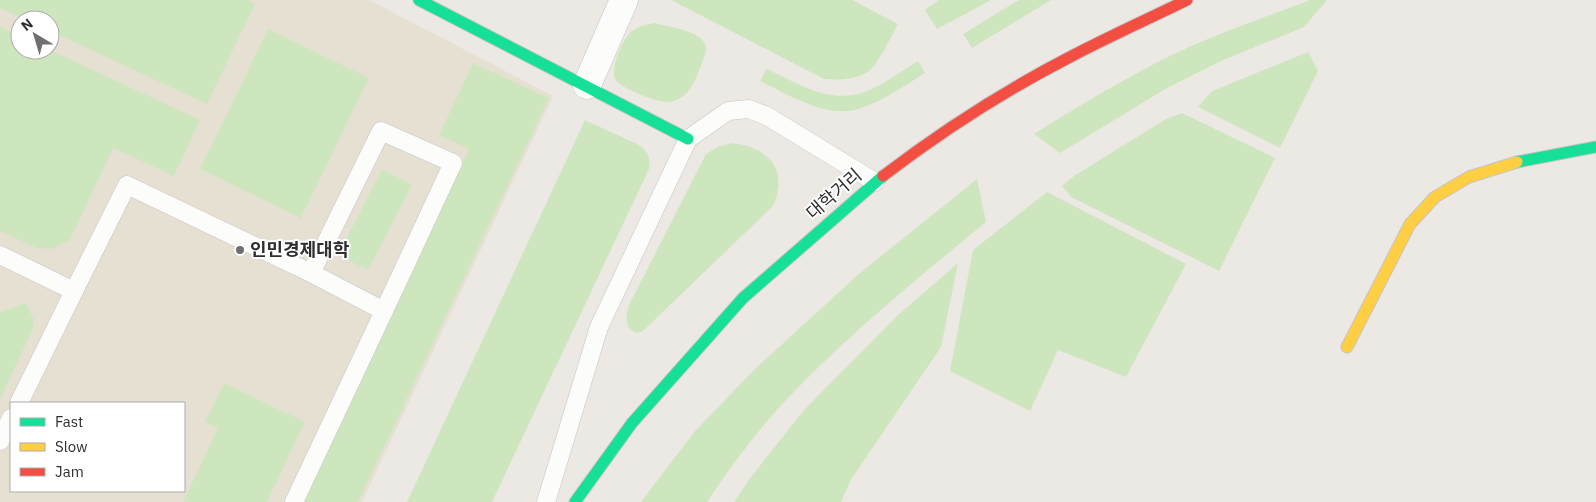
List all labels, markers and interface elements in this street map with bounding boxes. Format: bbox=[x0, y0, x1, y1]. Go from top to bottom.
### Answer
north arrow bbox=[10, 10, 60, 60]
text: N bbox=[17, 15, 37, 35]
street label: 대학거리 bbox=[801, 163, 866, 224]
place label: 인민경제대학 bbox=[250, 238, 350, 261]
marker: 인민경제대학 bbox=[234, 244, 246, 256]
legend bbox=[10, 402, 185, 492]
text: Fast bbox=[55, 412, 83, 431]
text: Slow bbox=[55, 437, 88, 456]
text: Jam bbox=[55, 462, 84, 481]

